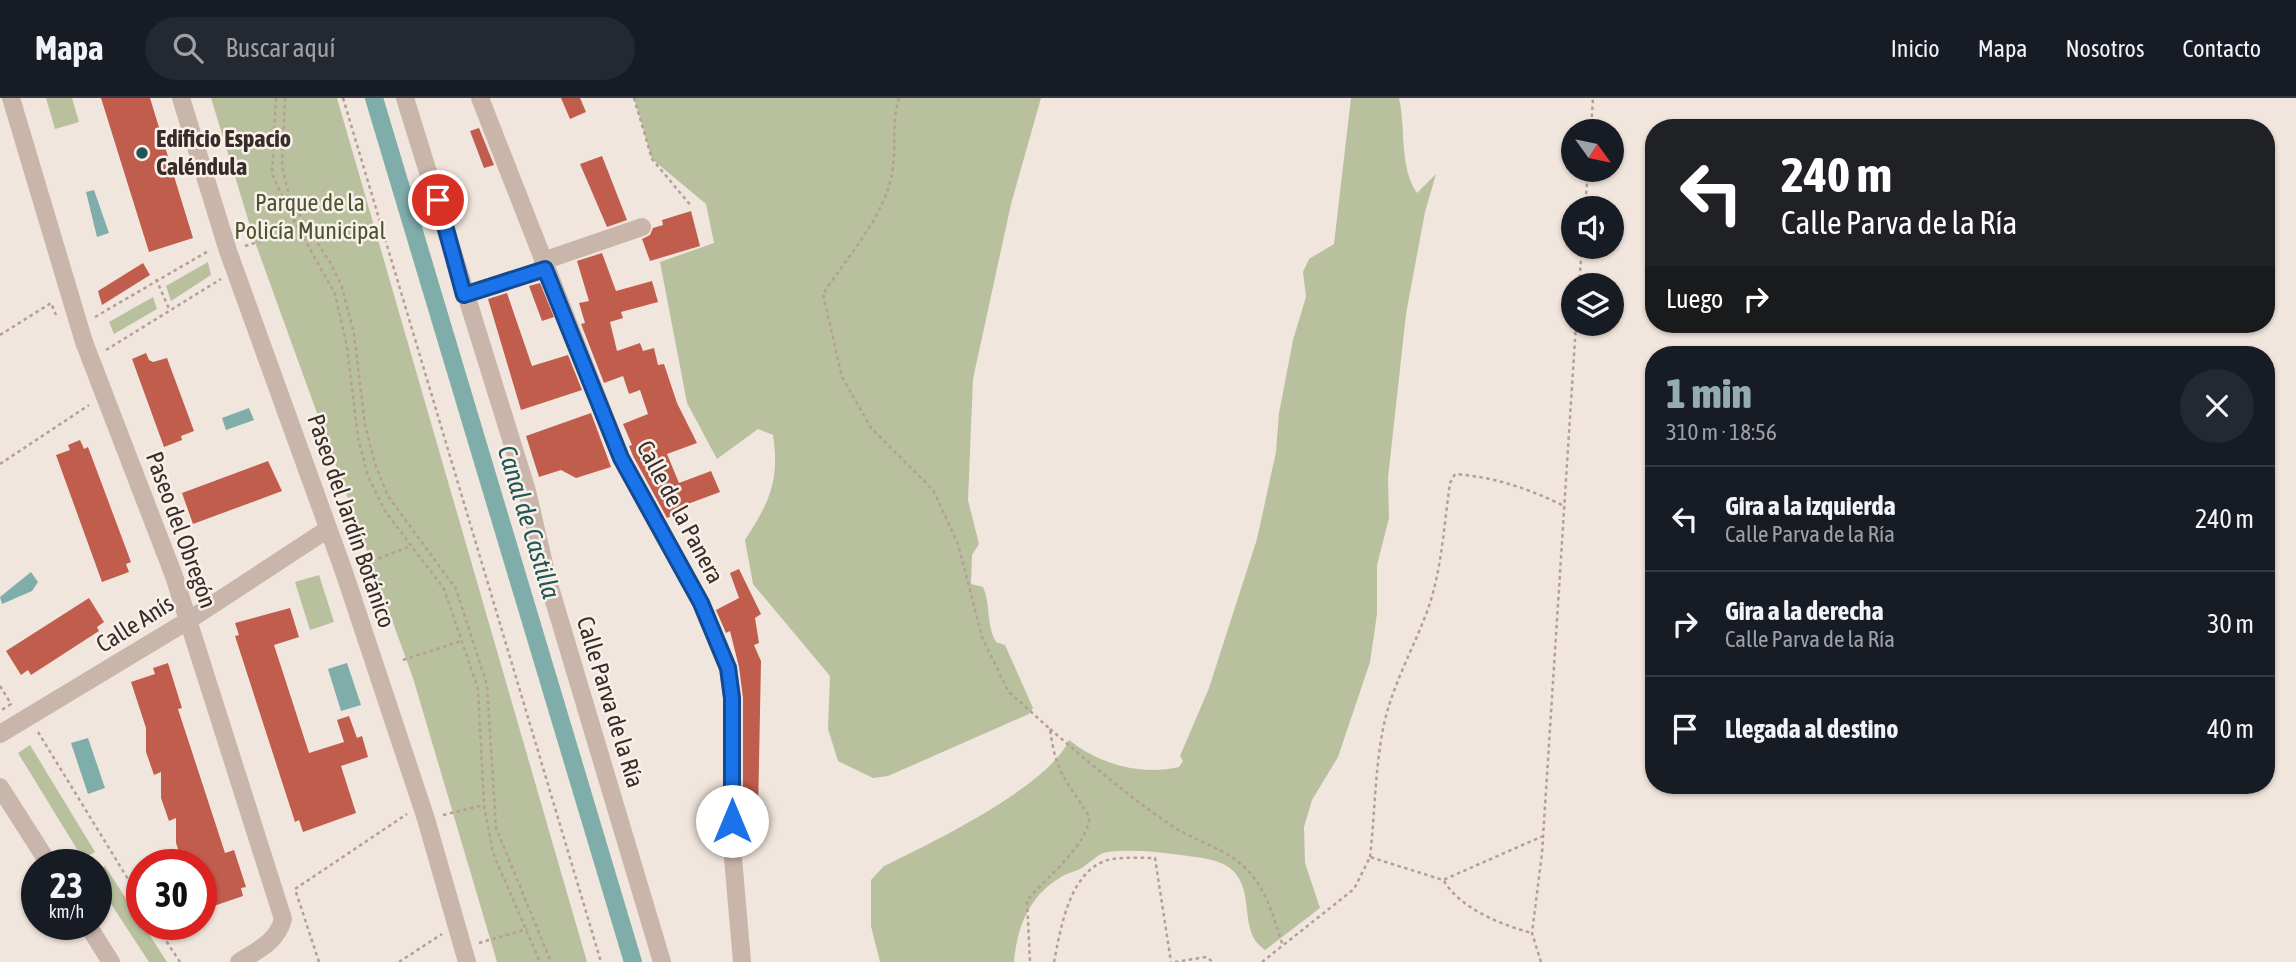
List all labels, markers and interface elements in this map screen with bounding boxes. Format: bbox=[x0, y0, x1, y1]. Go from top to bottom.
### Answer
search box bbox=[145, 17, 635, 80]
text: Mapa bbox=[35, 29, 103, 67]
icon: search bbox=[169, 29, 207, 67]
text: Buscar aquí bbox=[225, 33, 335, 63]
text: Inicio bbox=[1891, 35, 1940, 62]
text: Mapa bbox=[1978, 35, 2027, 62]
text: Nosotros bbox=[2065, 35, 2144, 62]
text: Contacto bbox=[2182, 35, 2261, 62]
north arrow bbox=[1561, 119, 1624, 182]
map controls bbox=[1561, 119, 1624, 336]
place label: Edificio Espacio Caléndula bbox=[156, 125, 291, 180]
marker: Edificio Espacio Caléndula bbox=[134, 145, 150, 161]
text: 240 m bbox=[1781, 146, 1892, 202]
icon: left bbox=[1666, 147, 1757, 238]
pin bbox=[408, 170, 468, 230]
icon: arrive bbox=[419, 181, 457, 219]
park label: Parque de la Policía Municipal bbox=[234, 189, 386, 244]
button: sound bbox=[1561, 196, 1624, 259]
text: Calle Parva de la Ría bbox=[1781, 204, 2017, 241]
button: layers bbox=[1561, 273, 1624, 336]
icon: right bbox=[1737, 280, 1775, 318]
text: Luego bbox=[1666, 284, 1723, 314]
text: 1 min bbox=[1666, 369, 1752, 417]
button: close bbox=[2180, 369, 2254, 443]
street label: Paseo del Jardín Botánico bbox=[302, 411, 401, 631]
text: 310 m · 18:56 bbox=[1666, 419, 1777, 445]
street label: Calle de la Panera bbox=[631, 436, 729, 588]
water label: Canal de Castilla bbox=[491, 442, 567, 602]
street label: Paseo del Obregón bbox=[141, 448, 222, 612]
text: Gira a la izquierda bbox=[1725, 491, 1896, 521]
icon: left bbox=[1666, 500, 1704, 538]
text: 240 m bbox=[2195, 504, 2254, 534]
text: Calle Parva de la Ría bbox=[1725, 521, 1895, 547]
street label: Calle Anís bbox=[91, 589, 178, 658]
text: Gira a la derecha bbox=[1725, 596, 1884, 626]
icon: right bbox=[1666, 605, 1704, 643]
text: 30 m bbox=[2207, 609, 2254, 639]
street label: Calle Parva de la Ría bbox=[572, 613, 649, 791]
text: Calle Parva de la Ría bbox=[1725, 626, 1895, 652]
icon: arrive bbox=[1666, 710, 1704, 748]
text: Llegada al destino bbox=[1725, 714, 1898, 744]
text: 40 m bbox=[2207, 714, 2254, 744]
position arrow bbox=[695, 784, 769, 858]
speed limit sign: 30 bbox=[126, 849, 217, 940]
text: 23 bbox=[50, 865, 83, 905]
text: km/h bbox=[49, 901, 84, 922]

